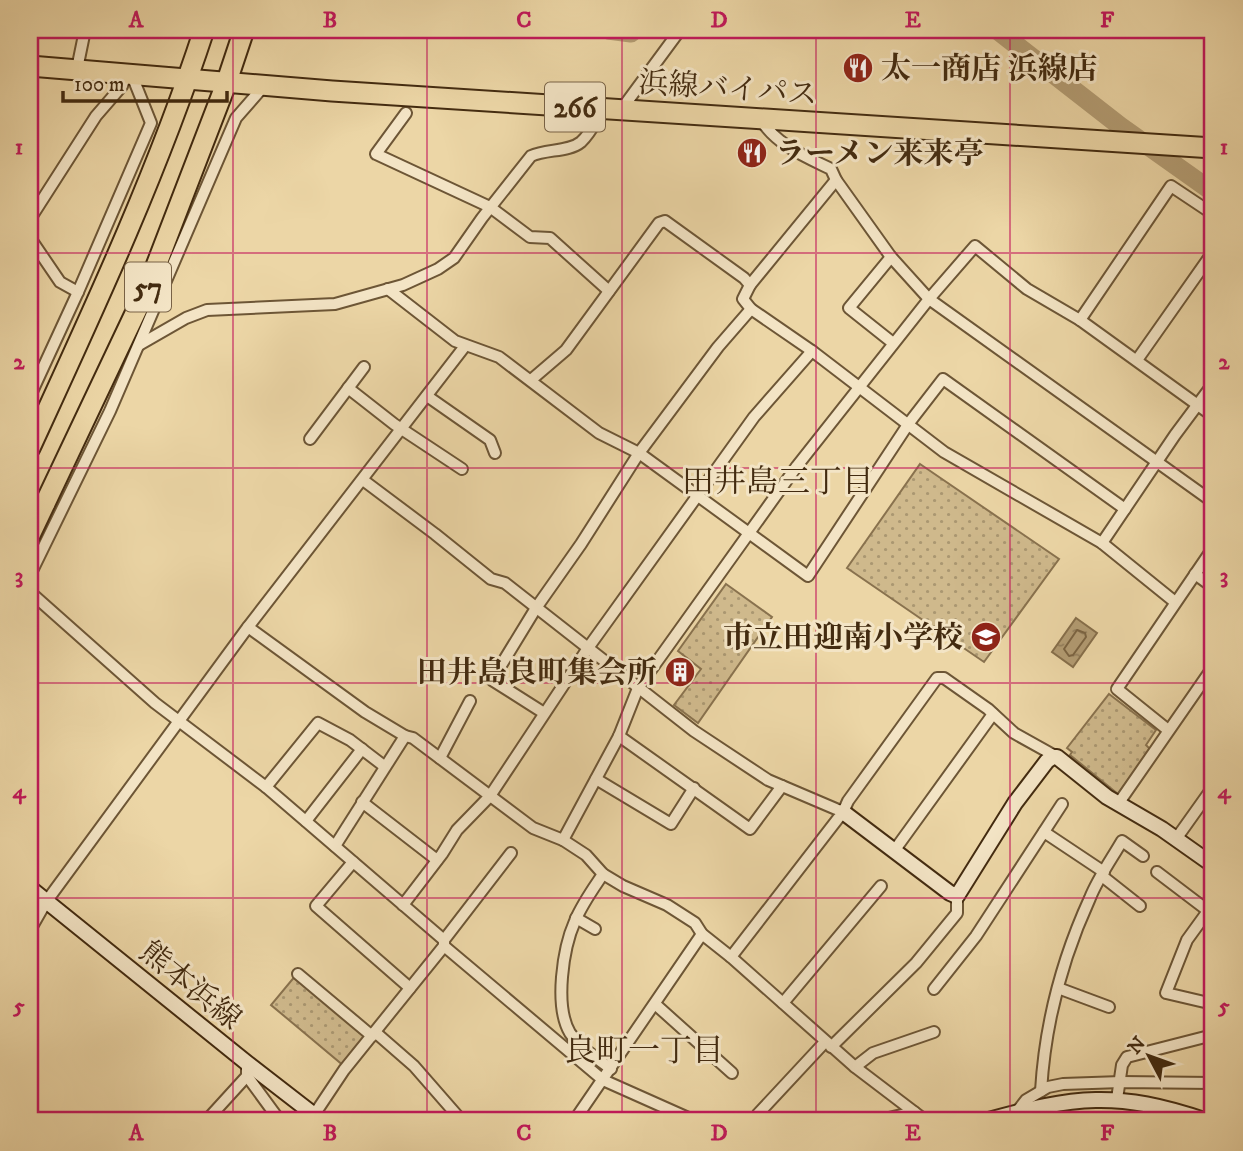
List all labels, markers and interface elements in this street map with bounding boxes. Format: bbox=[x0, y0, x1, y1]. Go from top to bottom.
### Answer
text: A bbox=[128, 6, 145, 35]
text: B bbox=[323, 6, 337, 35]
text: C bbox=[516, 6, 532, 35]
text: D bbox=[710, 6, 728, 35]
text: E bbox=[905, 6, 921, 35]
text: F bbox=[1100, 6, 1115, 35]
restaurant icon: 太一商店 浜線店 bbox=[841, 51, 875, 85]
place label: 太一商店 浜線店 bbox=[881, 51, 1097, 88]
scale bar bbox=[63, 60, 228, 104]
street label: 浜線バイパス bbox=[637, 65, 819, 114]
text: 100 m bbox=[74, 72, 125, 98]
road number: 266 bbox=[545, 82, 605, 132]
text: 1 bbox=[15, 133, 23, 162]
text: 1 bbox=[1220, 133, 1228, 162]
restaurant icon: ラーメン来来亭 bbox=[735, 136, 769, 170]
place label: ラーメン来来亭 bbox=[775, 136, 984, 173]
road number: 57 bbox=[125, 262, 171, 312]
text: 2 bbox=[13, 348, 25, 377]
text: 2 bbox=[1218, 348, 1230, 377]
district label: 田井島三丁目 bbox=[682, 463, 874, 503]
text: 3 bbox=[15, 562, 23, 591]
text: 3 bbox=[1220, 562, 1228, 591]
place label: 市立田迎南小学校 bbox=[723, 620, 963, 657]
school or university icon: 市立田迎南小学校 bbox=[969, 620, 1003, 654]
place label: 田井島良町集会所 bbox=[417, 655, 657, 692]
building icon: 田井島良町集会所 bbox=[663, 655, 697, 689]
text: 4 bbox=[12, 777, 27, 806]
text: 4 bbox=[1217, 777, 1232, 806]
street label: 熊本浜線 bbox=[132, 934, 248, 1038]
text: 5 bbox=[12, 992, 25, 1021]
text: 5 bbox=[1217, 992, 1230, 1021]
north arrow bbox=[1114, 1021, 1184, 1092]
district label: 良町一丁目 bbox=[564, 1032, 724, 1072]
text: N bbox=[1124, 1032, 1151, 1059]
text: A bbox=[128, 1119, 145, 1148]
text: B bbox=[323, 1119, 337, 1148]
text: C bbox=[516, 1119, 532, 1148]
text: D bbox=[710, 1119, 728, 1148]
text: E bbox=[905, 1119, 921, 1148]
text: F bbox=[1100, 1119, 1115, 1148]

